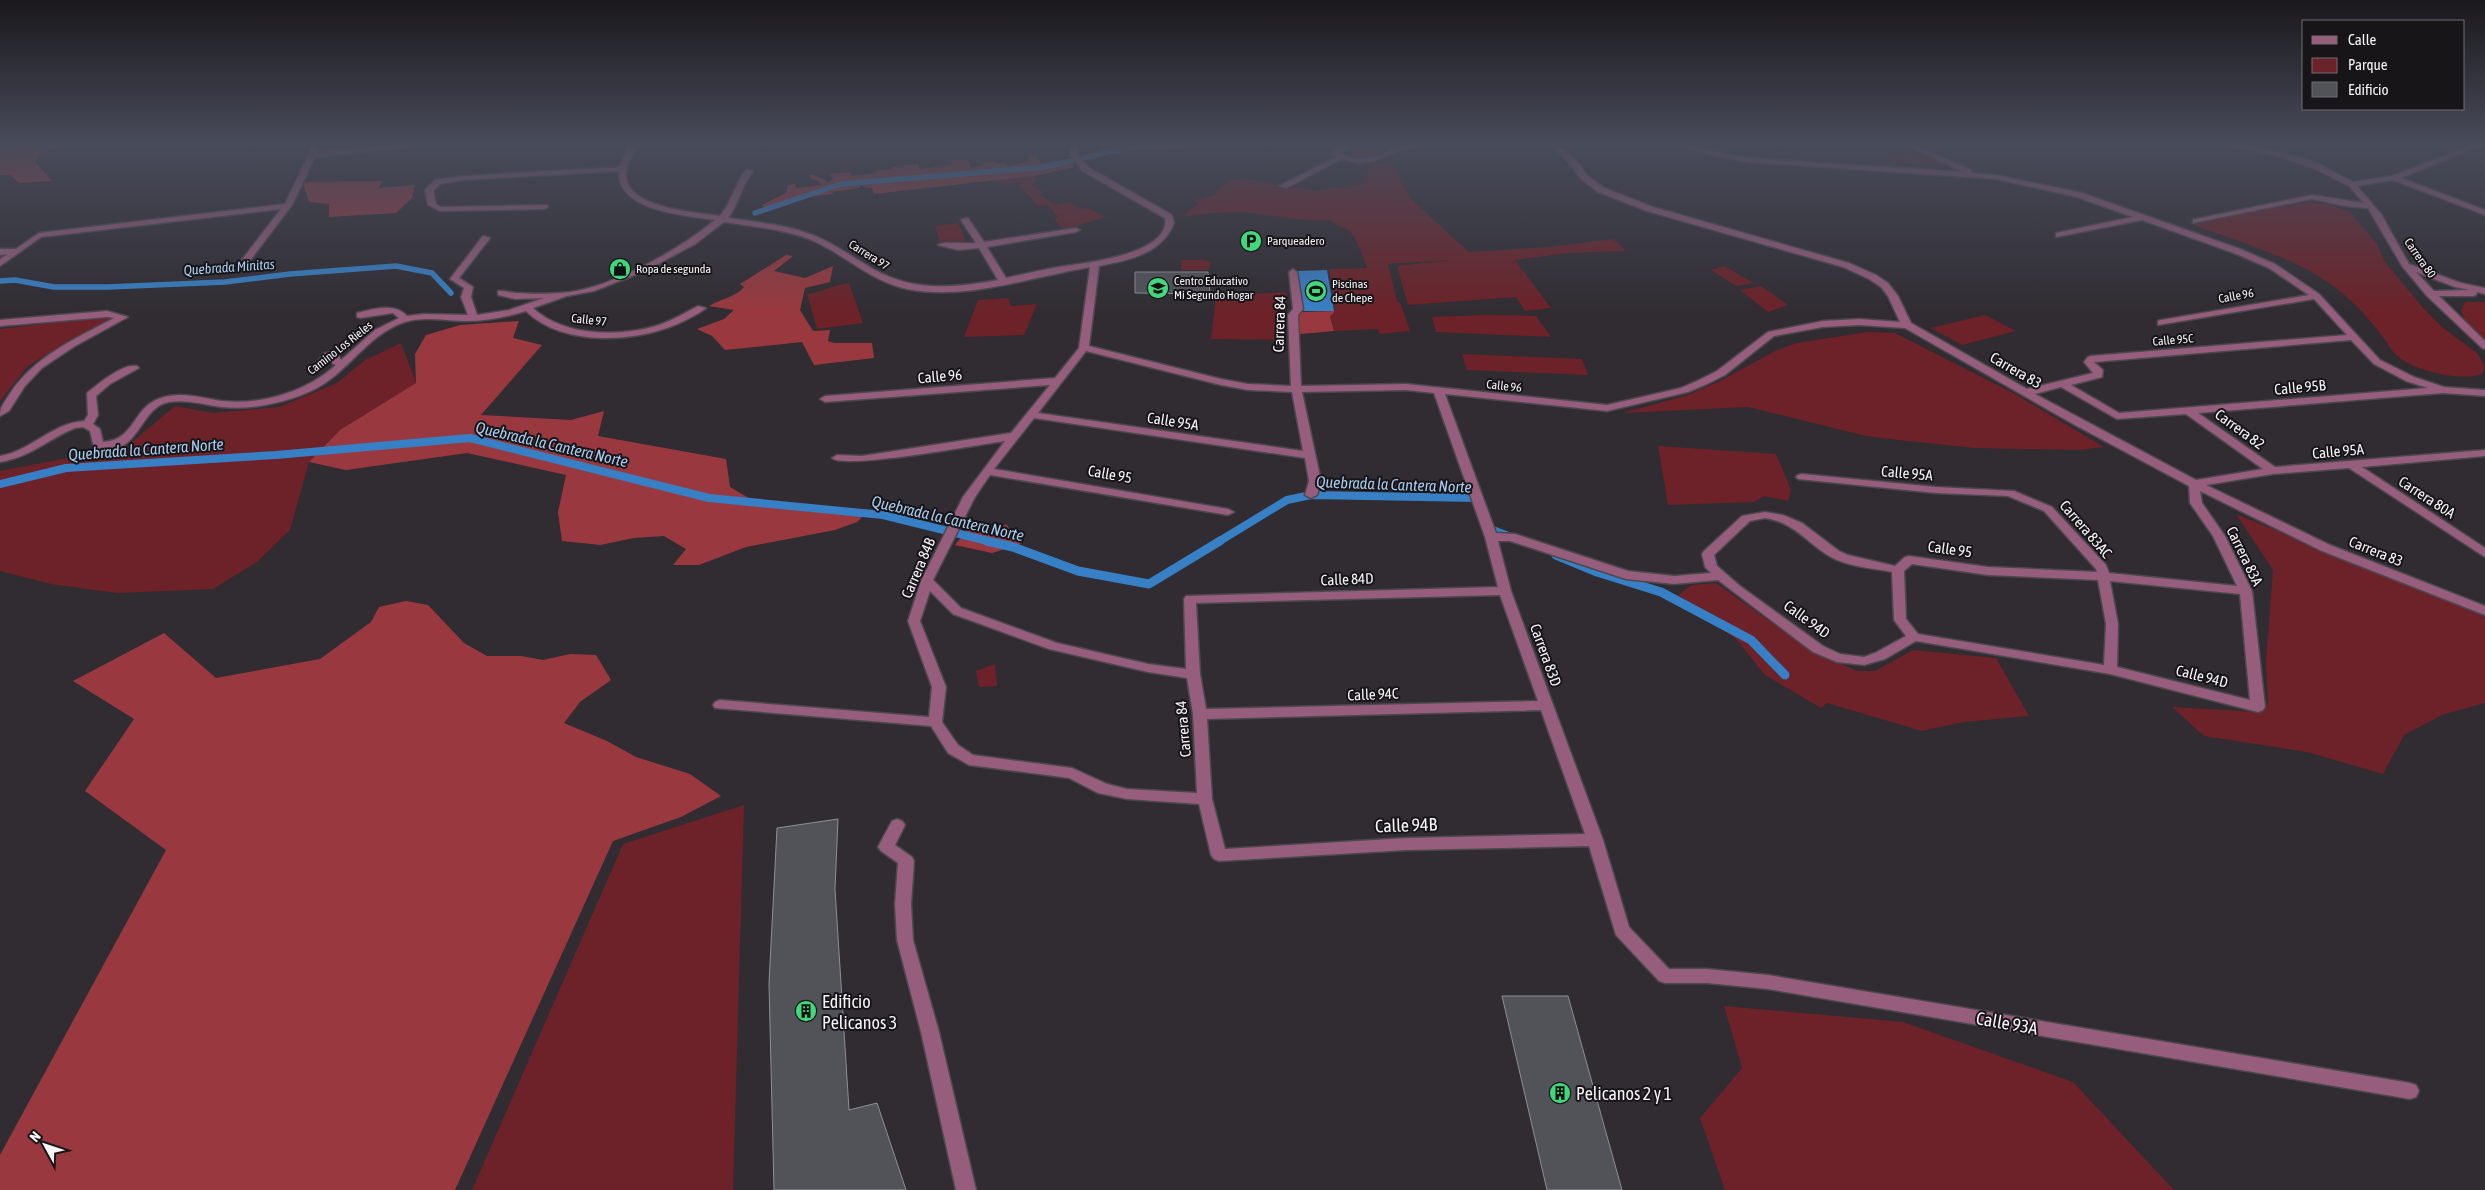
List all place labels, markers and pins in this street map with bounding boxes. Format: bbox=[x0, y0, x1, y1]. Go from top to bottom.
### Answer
parking icon: Parqueadero bbox=[1239, 229, 1263, 253]
place label: Parqueadero bbox=[1267, 234, 1325, 248]
shop icon: Ropa de segunda bbox=[608, 257, 632, 281]
place label: Ropa de segunda bbox=[636, 262, 711, 276]
place label: Centro Educativo Mi Segundo Hogar bbox=[1174, 274, 1254, 302]
school or university icon: Centro Educativo Mi Segundo Hogar bbox=[1146, 276, 1170, 300]
place label: Piscinas de Chepe bbox=[1332, 277, 1373, 305]
sports icon: Piscinas de Chepe bbox=[1304, 279, 1328, 303]
place label: Edificio Pelicanos 3 bbox=[822, 991, 897, 1033]
building icon: Edificio Pelicanos 3 bbox=[794, 999, 818, 1023]
building icon: Pelicanos 2 y 1 bbox=[1548, 1081, 1572, 1105]
place label: Pelicanos 2 y 1 bbox=[1576, 1083, 1672, 1104]

